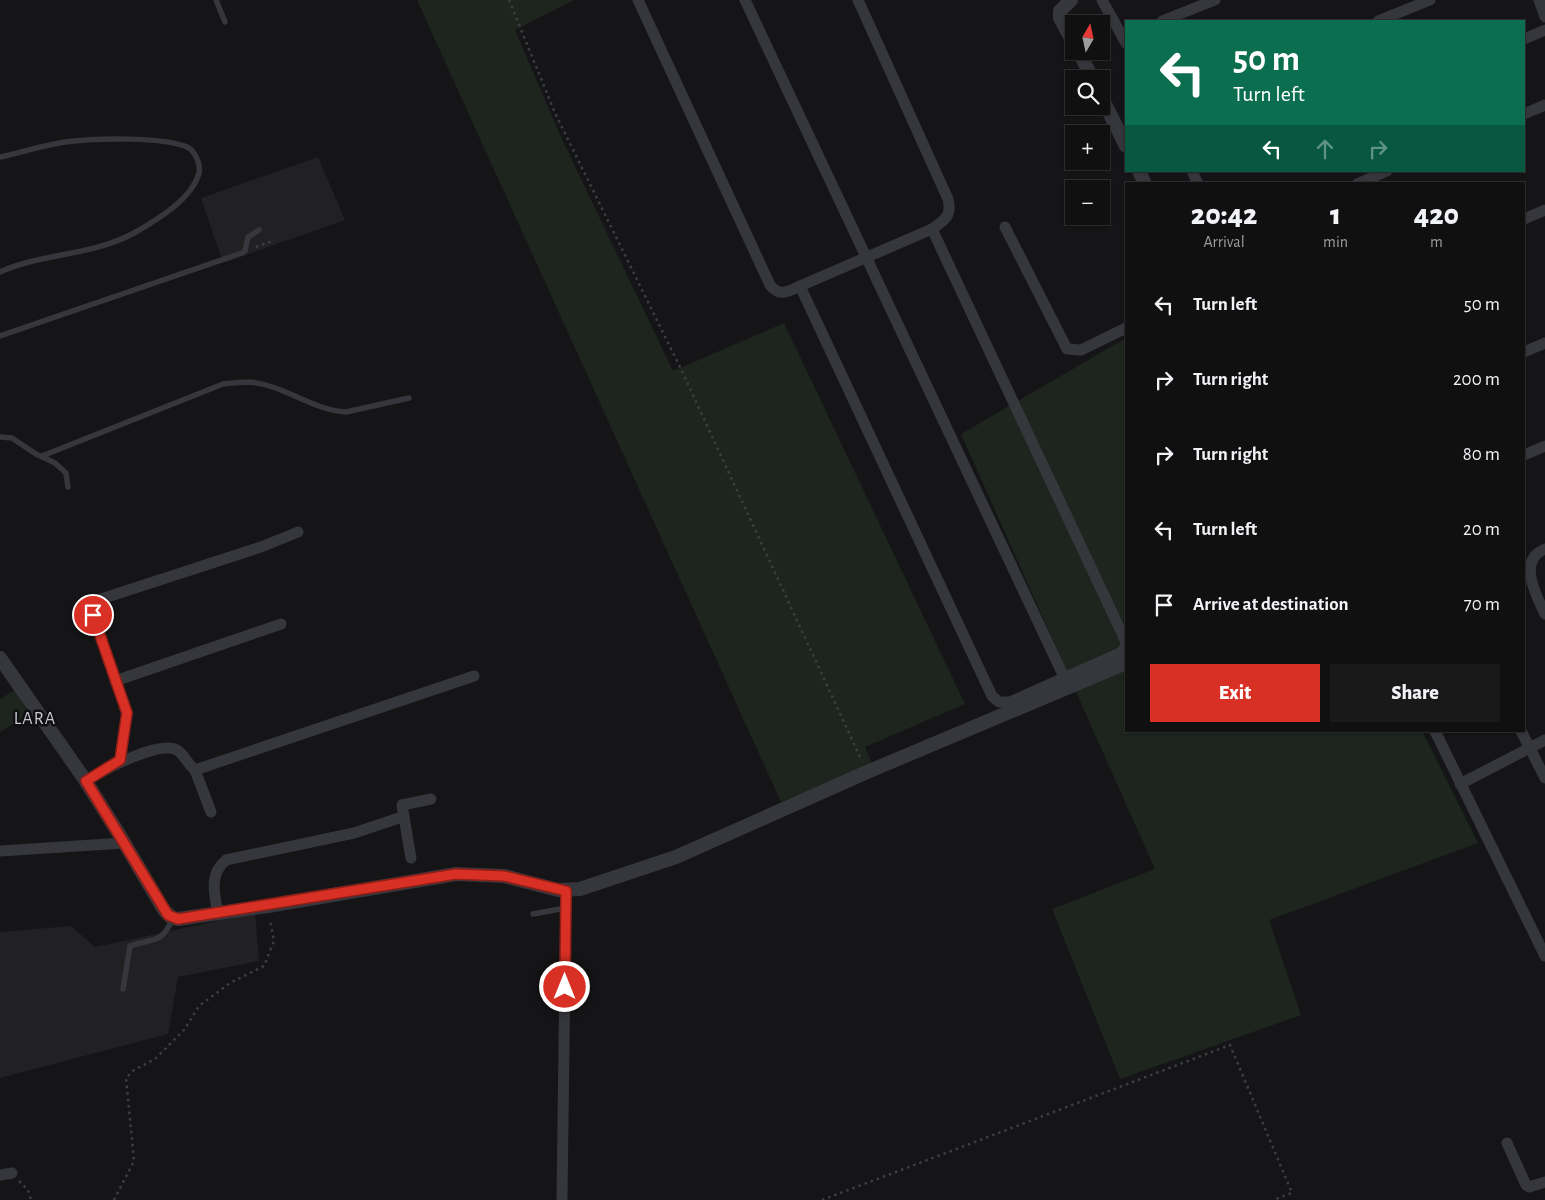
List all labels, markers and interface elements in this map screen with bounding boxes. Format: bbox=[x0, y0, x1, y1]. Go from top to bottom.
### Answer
north arrow bbox=[1065, 15, 1110, 60]
map controls bbox=[1065, 15, 1110, 225]
icon: left bbox=[1150, 40, 1215, 105]
text: 50 m bbox=[1233, 42, 1300, 77]
button: search bbox=[1065, 70, 1110, 115]
text: Turn left bbox=[1233, 83, 1305, 105]
button: + bbox=[1065, 125, 1110, 170]
icon: left bbox=[1258, 135, 1286, 163]
icon: ahead bbox=[1311, 135, 1339, 163]
icon: right bbox=[1364, 135, 1392, 163]
button: − bbox=[1065, 180, 1110, 225]
text: 20:42 bbox=[1191, 200, 1257, 230]
text: 1 bbox=[1330, 200, 1341, 230]
text: 420 bbox=[1414, 200, 1459, 230]
text: Arrival bbox=[1203, 234, 1245, 250]
text: min bbox=[1323, 234, 1348, 250]
text: m bbox=[1430, 234, 1443, 250]
icon: left bbox=[1150, 291, 1178, 319]
text: Turn left bbox=[1193, 295, 1257, 314]
text: 50 m bbox=[1464, 295, 1500, 314]
icon: right bbox=[1150, 366, 1178, 394]
text: Turn right bbox=[1193, 370, 1268, 389]
text: 200 m bbox=[1453, 370, 1500, 389]
icon: right bbox=[1150, 441, 1178, 469]
text: Turn right bbox=[1193, 445, 1268, 464]
text: 80 m bbox=[1463, 445, 1500, 464]
icon: left bbox=[1150, 516, 1178, 544]
text: Turn left bbox=[1193, 520, 1257, 539]
text: 20 m bbox=[1463, 520, 1500, 539]
icon: arrive bbox=[1150, 591, 1178, 619]
pin bbox=[72, 594, 114, 636]
text: Arrive at destination bbox=[1193, 595, 1349, 614]
text: 70 m bbox=[1464, 595, 1500, 614]
icon: arrive bbox=[79, 601, 107, 629]
button: Exit bbox=[1150, 664, 1320, 722]
button: Share bbox=[1330, 664, 1500, 722]
district label: LARA bbox=[14, 710, 56, 728]
position arrow bbox=[538, 960, 590, 1012]

